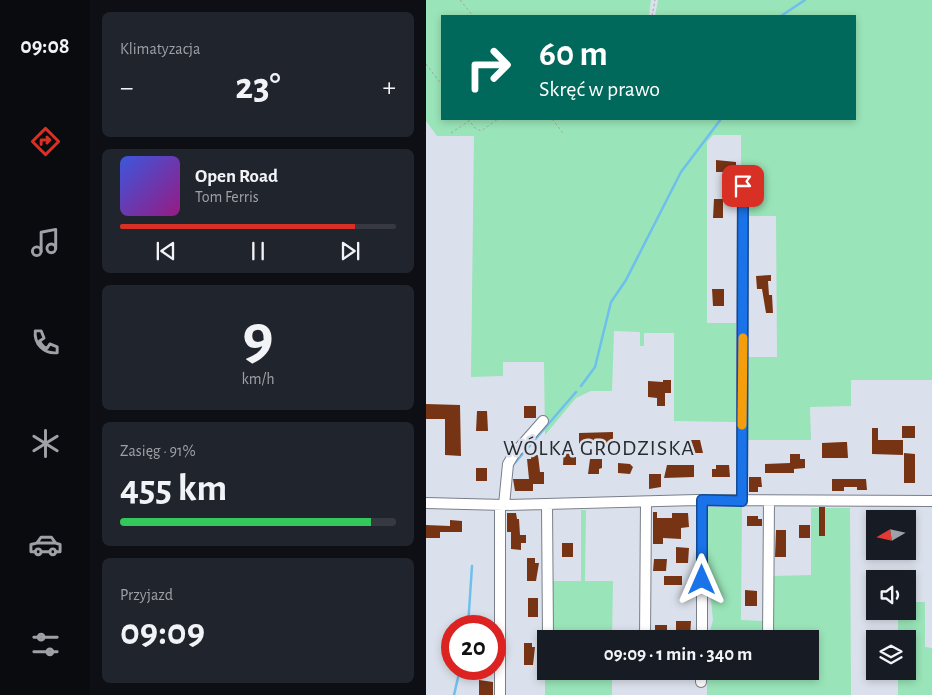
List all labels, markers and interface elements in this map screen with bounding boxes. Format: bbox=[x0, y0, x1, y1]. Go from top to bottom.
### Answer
text: 09:08 bbox=[20, 35, 70, 57]
icon: right bbox=[456, 35, 521, 100]
text: 60 m bbox=[539, 37, 608, 72]
text: Klimatyzacja bbox=[120, 41, 200, 57]
text: 23° bbox=[235, 68, 281, 106]
text: − bbox=[120, 74, 133, 102]
text: + bbox=[383, 74, 396, 102]
text: Skręć w prawo bbox=[539, 78, 660, 100]
icon: directions bbox=[28, 124, 63, 159]
pin bbox=[722, 165, 764, 207]
text: Open Road bbox=[195, 167, 278, 186]
icon: arrive bbox=[729, 172, 757, 200]
text: Tom Ferris bbox=[195, 189, 259, 205]
icon: music bbox=[28, 225, 63, 260]
icon: previous bbox=[152, 237, 180, 265]
icon: pause bbox=[244, 237, 272, 265]
icon: next bbox=[336, 237, 364, 265]
text: 9 bbox=[242, 305, 274, 370]
icon: phone bbox=[28, 325, 63, 360]
text: km/h bbox=[241, 371, 275, 387]
icon: climate bbox=[28, 426, 63, 461]
district label: WÓLKA GRODZISKA bbox=[503, 436, 695, 459]
text: Zasięg · 91% bbox=[120, 443, 196, 459]
text: 455 km bbox=[120, 470, 227, 508]
north arrow bbox=[866, 510, 916, 560]
map controls bbox=[866, 510, 916, 680]
icon: car bbox=[28, 527, 63, 562]
position arrow bbox=[675, 553, 727, 605]
button: sound bbox=[866, 570, 916, 620]
text: Przyjazd bbox=[120, 587, 173, 603]
text: 09:09 bbox=[120, 614, 205, 652]
speed limit sign: 20 bbox=[441, 615, 506, 680]
icon: filters bbox=[28, 627, 63, 662]
button: layers bbox=[866, 630, 916, 680]
text: 09:09 · 1 min · 340 m bbox=[604, 645, 752, 664]

